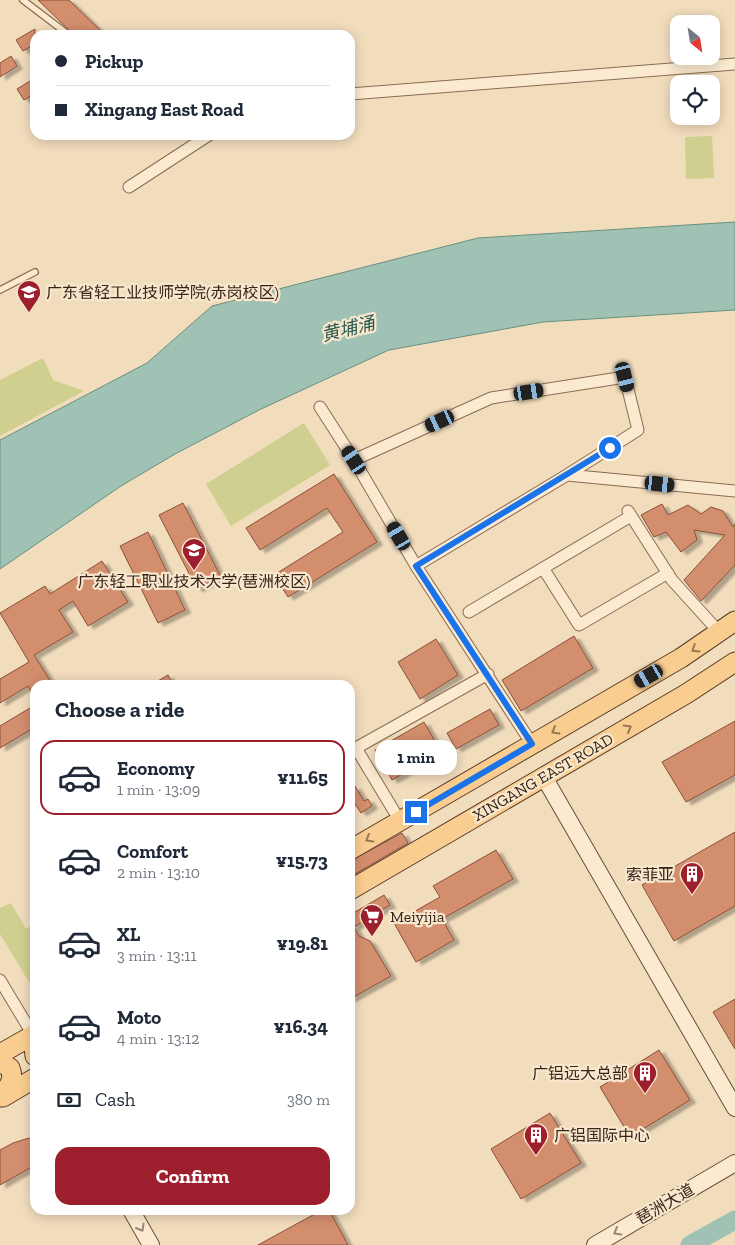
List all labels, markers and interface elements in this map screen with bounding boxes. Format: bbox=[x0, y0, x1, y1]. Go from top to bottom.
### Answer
north arrow bbox=[670, 15, 720, 65]
map controls bbox=[670, 15, 720, 125]
text: Pickup bbox=[85, 50, 143, 73]
button: locate bbox=[670, 75, 720, 125]
text: Xingang East Road bbox=[85, 98, 244, 121]
school or university icon: 广东省轻工业技师学院(赤岗校区) bbox=[16, 279, 42, 313]
place label: 广东省轻工业技师学院(赤岗校区) bbox=[46, 283, 279, 302]
water label: 黄埔涌 bbox=[319, 311, 379, 346]
car bbox=[614, 361, 635, 393]
car bbox=[513, 382, 544, 402]
car bbox=[423, 408, 456, 434]
route start bbox=[599, 437, 621, 459]
car bbox=[339, 443, 368, 477]
car bbox=[644, 475, 675, 493]
car bbox=[385, 519, 412, 553]
school or university icon: 广东轻工职业技术大学(琶洲校区) bbox=[181, 537, 207, 571]
place label: 广东轻工职业技术大学(琶洲校区) bbox=[78, 572, 310, 591]
one-way arrow bbox=[691, 643, 700, 653]
car bbox=[632, 662, 665, 690]
text: Choose a ride bbox=[55, 696, 185, 723]
one-way arrow bbox=[623, 724, 632, 734]
one-way arrow bbox=[551, 725, 560, 735]
street label: XINGANG EAST ROAD bbox=[470, 729, 616, 825]
callout: 1 min bbox=[375, 740, 457, 774]
text: 1 min bbox=[397, 748, 435, 767]
icon: car bbox=[57, 755, 102, 800]
text: Economy bbox=[117, 757, 195, 780]
text: ¥11.65 bbox=[277, 766, 328, 789]
text: 1 min · 13:09 bbox=[117, 780, 200, 799]
route end bbox=[405, 801, 427, 823]
one-way arrow bbox=[365, 833, 374, 843]
icon: car bbox=[57, 838, 102, 883]
text: Comfort bbox=[117, 840, 188, 863]
text: ¥15.73 bbox=[276, 849, 328, 872]
building icon: 索菲亚 bbox=[679, 861, 705, 895]
text: 2 min · 13:10 bbox=[117, 863, 200, 882]
place label: 索菲亚 bbox=[626, 865, 674, 884]
supermarket icon: Meiyijia bbox=[359, 903, 385, 937]
place label: Meiyijia bbox=[390, 907, 445, 926]
icon: car bbox=[57, 921, 102, 966]
text: XL bbox=[117, 923, 140, 946]
text: ¥19.81 bbox=[277, 932, 328, 955]
text: 3 min · 13:11 bbox=[117, 946, 197, 965]
icon: car bbox=[57, 1004, 102, 1049]
text: Moto bbox=[117, 1006, 161, 1029]
text: ¥16.34 bbox=[274, 1015, 328, 1038]
text: 4 min · 13:12 bbox=[117, 1029, 199, 1048]
building icon: 广铝远大总部 bbox=[632, 1060, 658, 1094]
place label: 广铝远大总部 bbox=[532, 1064, 628, 1083]
icon: cash bbox=[55, 1086, 83, 1114]
text: Cash bbox=[95, 1088, 135, 1111]
text: 380 m bbox=[287, 1090, 330, 1109]
building icon: 广铝国际中心 bbox=[523, 1122, 549, 1156]
place label: 广铝国际中心 bbox=[554, 1126, 650, 1145]
button: Confirm bbox=[55, 1147, 330, 1205]
street label: 琶洲大道 bbox=[633, 1180, 697, 1228]
one-way arrow bbox=[135, 1222, 145, 1231]
one-way arrow bbox=[614, 1226, 623, 1236]

